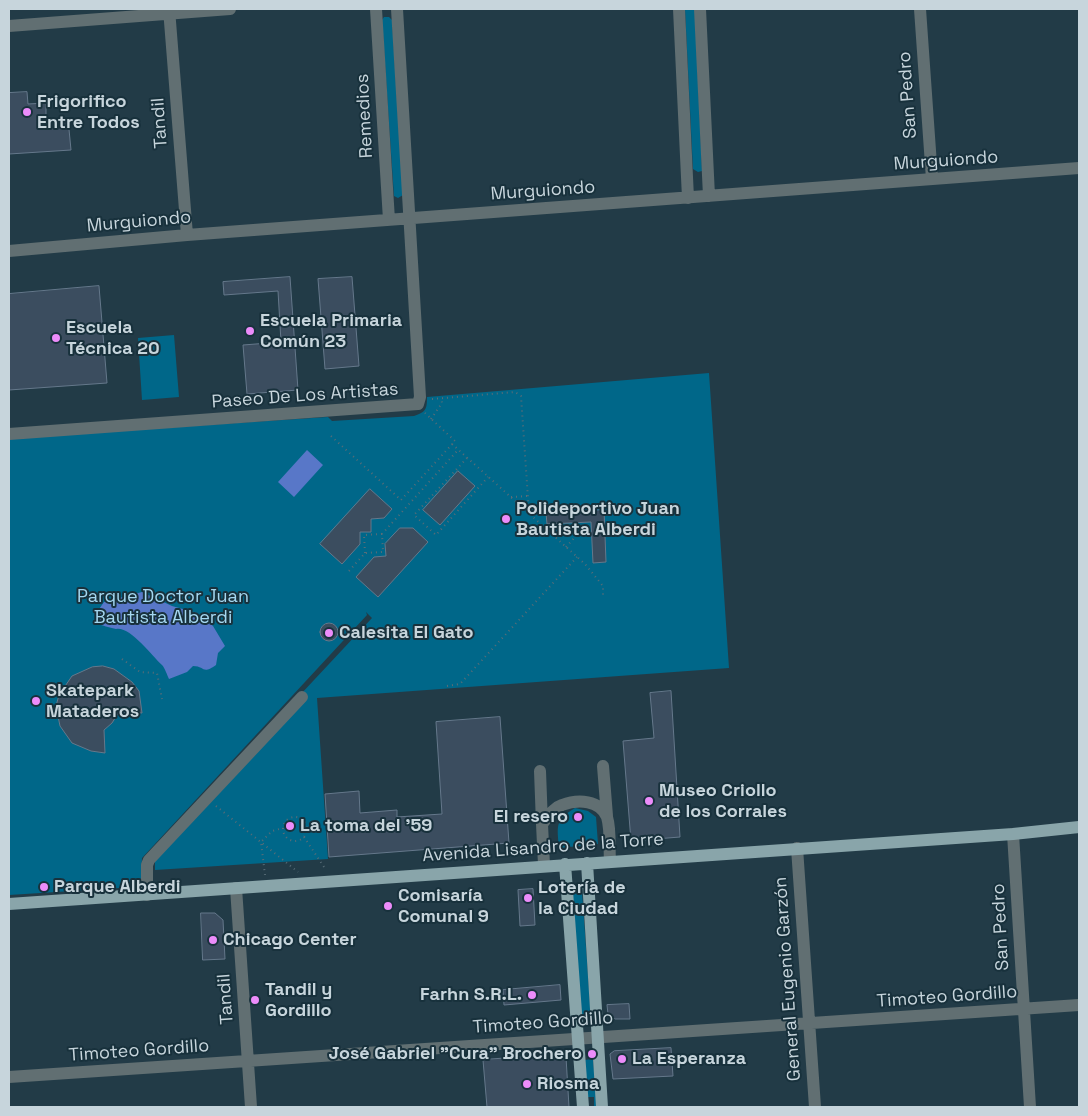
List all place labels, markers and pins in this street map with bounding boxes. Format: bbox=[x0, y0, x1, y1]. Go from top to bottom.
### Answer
place label: Frigorifico Entre Todos bbox=[37, 91, 140, 134]
marker: Frigorifico Entre Todos bbox=[21, 106, 33, 118]
place label: Escuela Primaria Común 23 bbox=[260, 310, 402, 352]
place label: Escuela Técnica 20 bbox=[66, 317, 160, 359]
marker: Escuela Primaria Común 23 bbox=[244, 325, 256, 337]
marker: Escuela Técnica 20 bbox=[50, 332, 62, 344]
place label: Polideportivo Juan Bautista Alberdi bbox=[516, 498, 680, 540]
marker: Polideportivo Juan Bautista Alberdi bbox=[500, 513, 512, 525]
place label: Calesita El Gato bbox=[339, 622, 473, 644]
marker: Calesita El Gato bbox=[323, 627, 335, 639]
place label: Skatepark Mataderos bbox=[46, 680, 139, 722]
marker: Skatepark Mataderos bbox=[30, 695, 42, 707]
place label: Museo Criollo de los Corrales bbox=[659, 780, 787, 822]
marker: Museo Criollo de los Corrales bbox=[643, 795, 655, 807]
place label: El resero bbox=[494, 806, 568, 828]
marker: El resero bbox=[572, 811, 584, 823]
place label: La toma del '59 bbox=[300, 815, 432, 837]
marker: La toma del '59 bbox=[284, 820, 296, 832]
place label: Parque Alberdi bbox=[54, 876, 181, 898]
place label: Lotería de la Ciudad bbox=[538, 877, 626, 920]
marker: Parque Alberdi bbox=[38, 881, 50, 893]
place label: Comisaría Comunal 9 bbox=[398, 885, 489, 928]
marker: Lotería de la Ciudad bbox=[522, 892, 534, 904]
marker: Comisaría Comunal 9 bbox=[382, 900, 394, 912]
place label: Chicago Center bbox=[223, 929, 357, 951]
marker: Chicago Center bbox=[207, 934, 219, 946]
place label: Tandil y Gordillo bbox=[265, 979, 332, 1022]
place label: Farhn S.R.L. bbox=[420, 984, 522, 1006]
marker: Farhn S.R.L. bbox=[526, 989, 538, 1001]
marker: Tandil y Gordillo bbox=[249, 994, 261, 1006]
place label: José Gabriel "Cura" Brochero bbox=[329, 1043, 582, 1065]
marker: José Gabriel "Cura" Brochero bbox=[586, 1048, 598, 1060]
place label: La Esperanza bbox=[632, 1048, 746, 1070]
marker: La Esperanza bbox=[616, 1053, 628, 1065]
place label: Riosma bbox=[537, 1073, 599, 1095]
marker: Riosma bbox=[521, 1078, 533, 1090]

